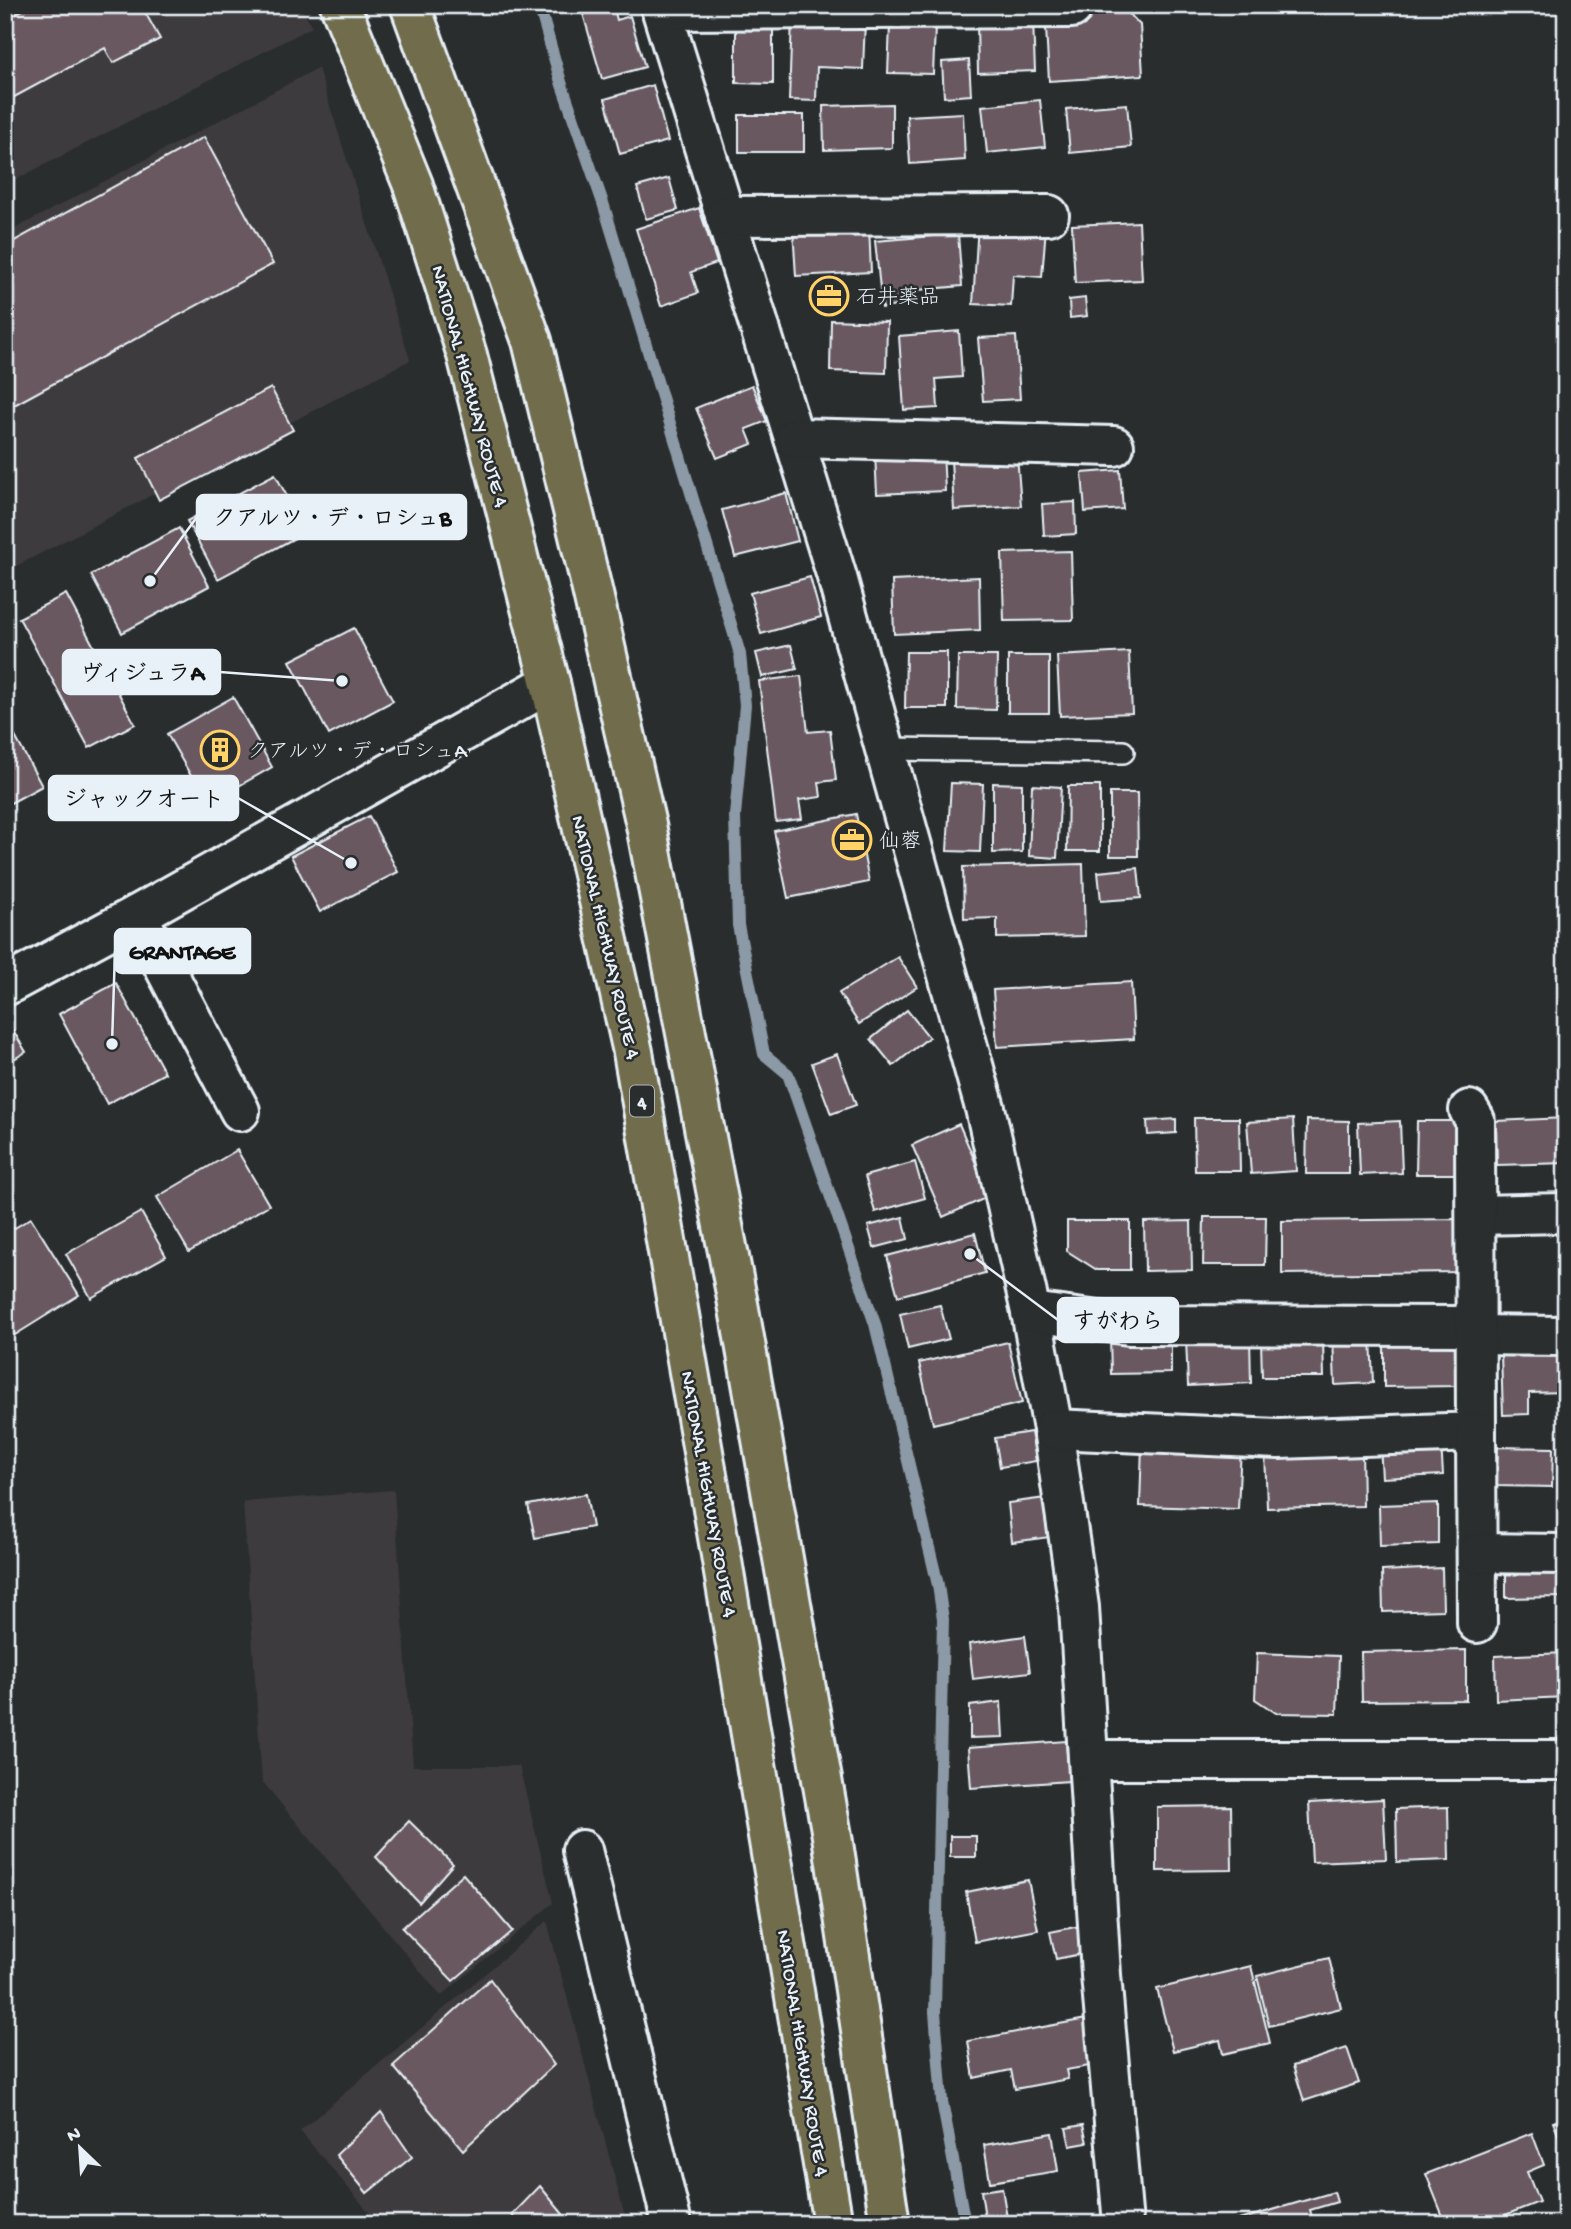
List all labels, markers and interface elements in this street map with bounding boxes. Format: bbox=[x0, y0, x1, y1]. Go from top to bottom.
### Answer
street label: NATIONAL HIGHWAY ROUTE 4 bbox=[423, 263, 512, 511]
office icon: 石井薬品 bbox=[808, 275, 850, 317]
place label: 石井薬品 bbox=[856, 285, 940, 312]
callout: クアルツ・デ・ロシュB bbox=[197, 495, 466, 539]
text: クアルツ・デ・ロシュB bbox=[213, 507, 453, 534]
callout: ヴィジュラA bbox=[63, 650, 220, 694]
text: ヴィジュラA bbox=[80, 662, 206, 689]
building icon: クアルツ・デ・ロシュA bbox=[199, 729, 241, 771]
place label: クアルツ・デ・ロシュA bbox=[247, 740, 468, 766]
callout: ジャックオート bbox=[49, 776, 238, 820]
text: ジャックオート bbox=[64, 788, 225, 815]
street label: NATIONAL HIGHWAY ROUTE 4 bbox=[563, 813, 644, 1062]
office icon: 仙蓉 bbox=[831, 819, 873, 861]
place label: 仙蓉 bbox=[879, 830, 921, 856]
callout: GRANTAGE bbox=[115, 929, 250, 973]
text: GRANTAGE bbox=[129, 941, 237, 968]
road number: 4 bbox=[630, 1086, 654, 1116]
callout: すがわら bbox=[1058, 1298, 1178, 1342]
text: すがわら bbox=[1072, 1310, 1164, 1337]
street label: NATIONAL HIGHWAY ROUTE 4 bbox=[673, 1369, 741, 1620]
street label: NATIONAL HIGHWAY ROUTE 4 bbox=[769, 1928, 832, 2179]
north arrow bbox=[46, 2114, 116, 2184]
text: N bbox=[64, 2123, 85, 2149]

